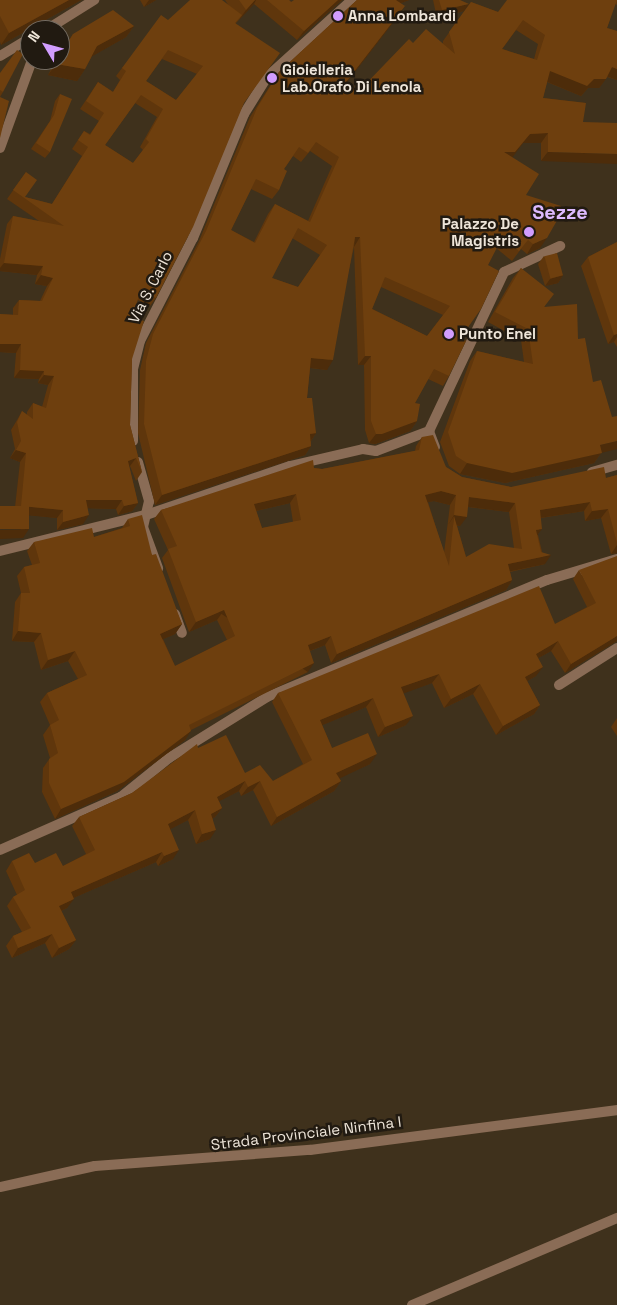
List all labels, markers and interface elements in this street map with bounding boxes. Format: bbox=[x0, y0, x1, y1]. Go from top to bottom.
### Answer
place label: Anna Lombardi bbox=[348, 7, 456, 25]
marker: Anna Lombardi bbox=[332, 10, 344, 22]
north arrow bbox=[20, 20, 70, 70]
text: N bbox=[24, 27, 44, 46]
place label: Gioielleria Lab.Orafo Di Lenola bbox=[282, 60, 421, 95]
marker: Gioielleria Lab.Orafo Di Lenola bbox=[266, 72, 278, 84]
district label: Sezze bbox=[532, 200, 588, 224]
place label: Palazzo De Magistris bbox=[442, 214, 519, 249]
marker: Palazzo De Magistris bbox=[523, 226, 535, 238]
street label: Via S. Carlo bbox=[124, 248, 176, 326]
place label: Punto Enel bbox=[459, 325, 536, 343]
marker: Punto Enel bbox=[443, 328, 455, 340]
street label: Strada Provinciale Ninfina I bbox=[210, 1112, 402, 1154]

